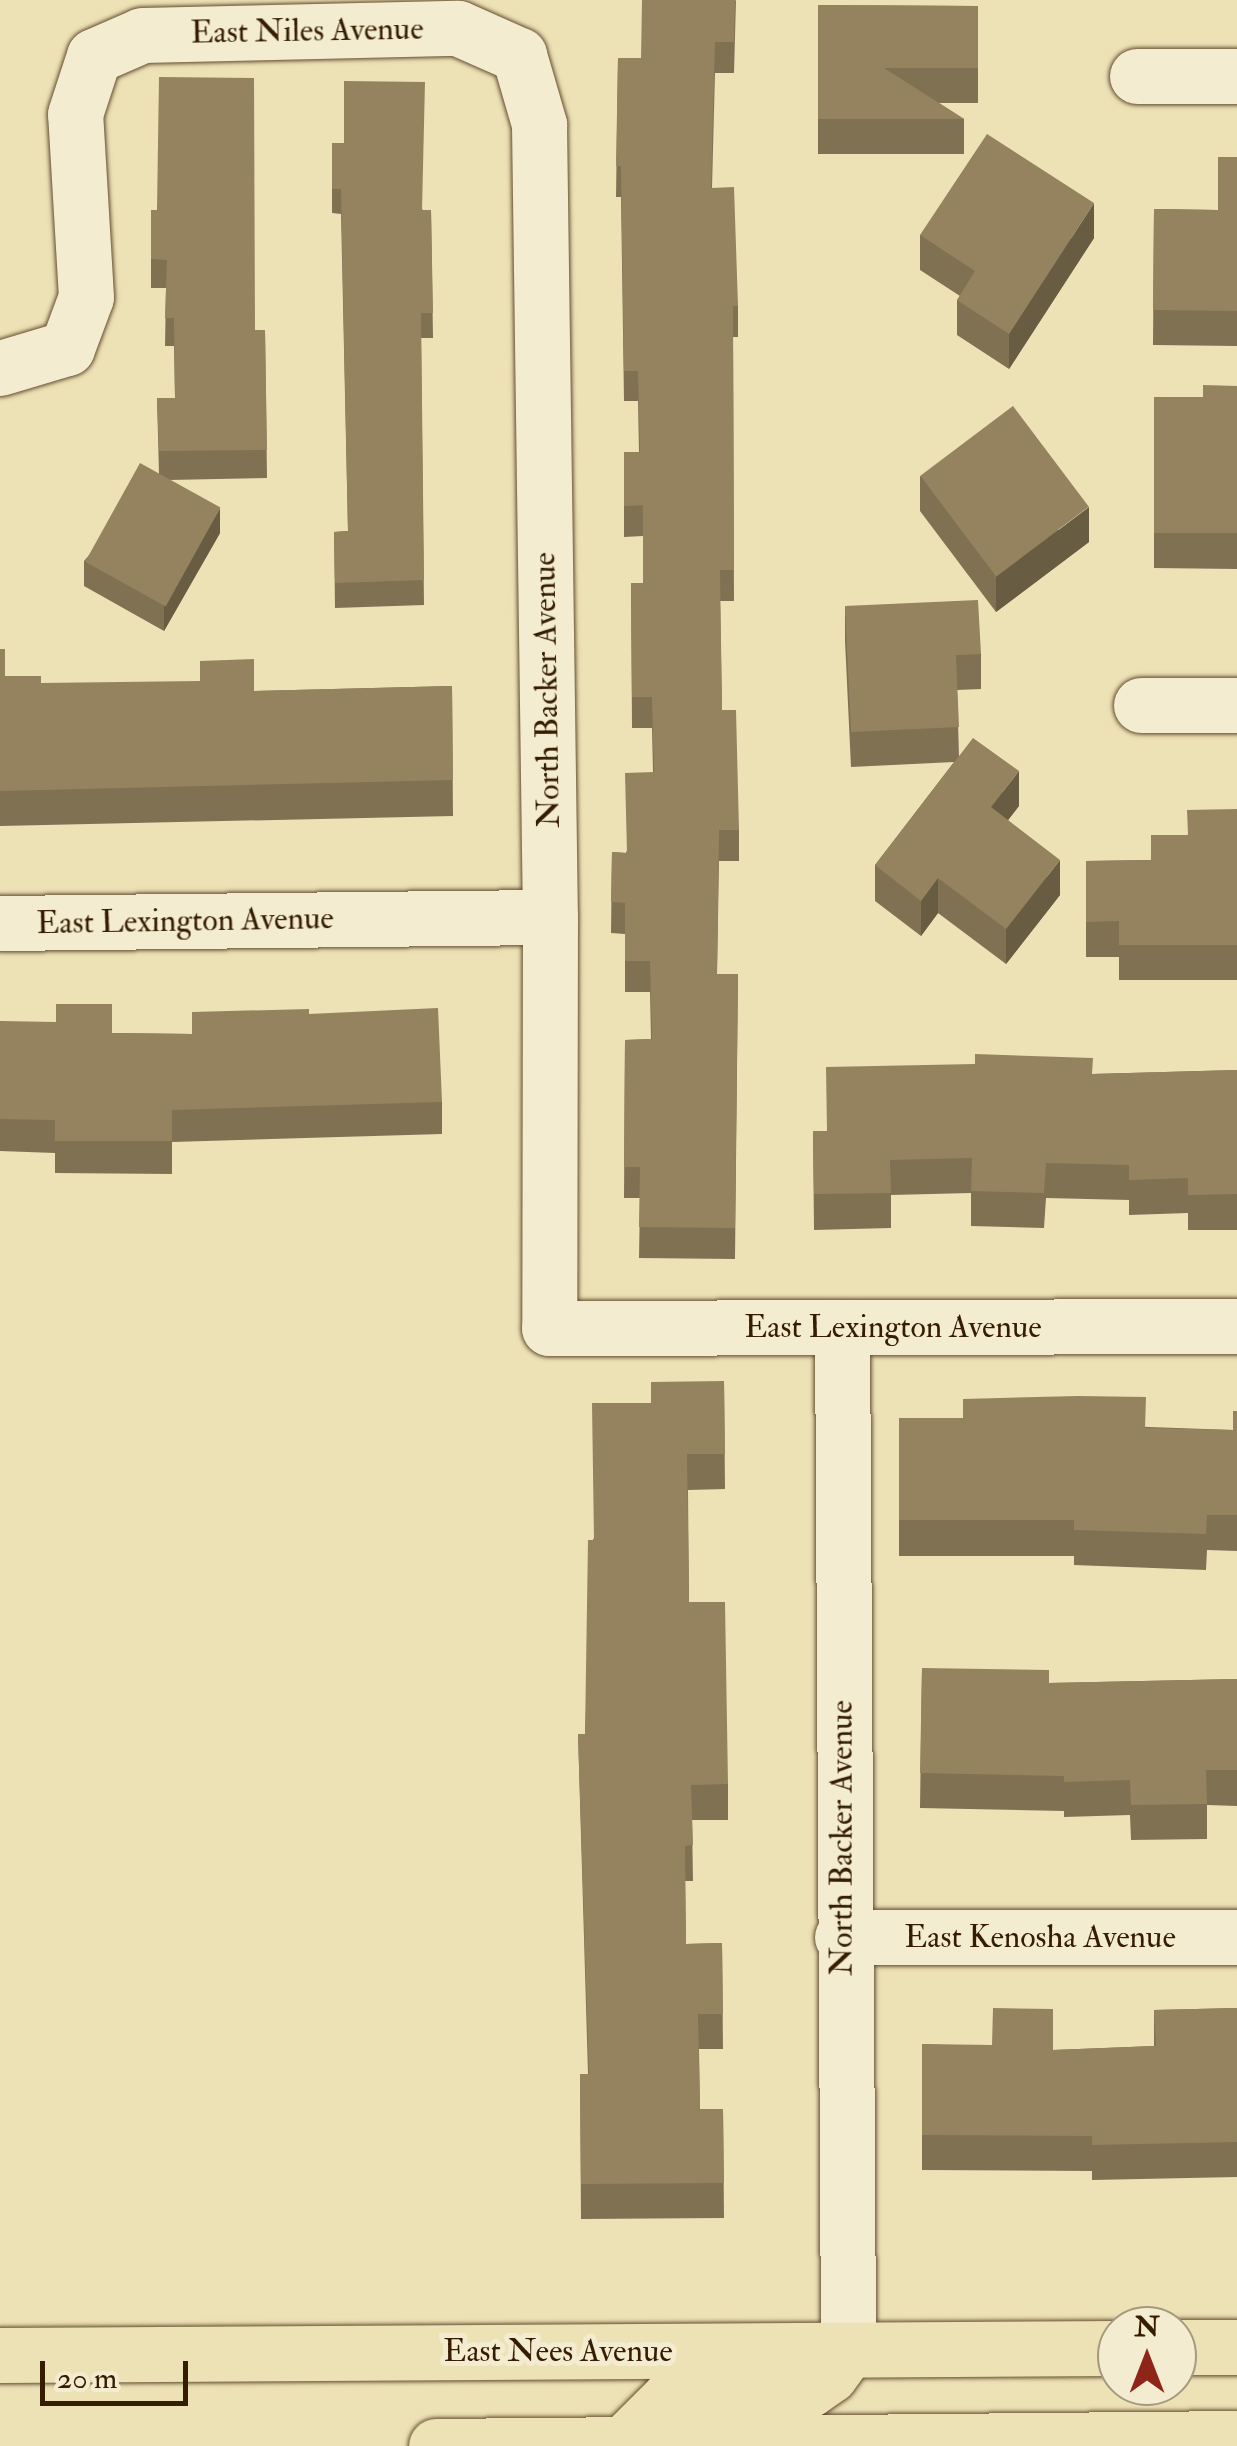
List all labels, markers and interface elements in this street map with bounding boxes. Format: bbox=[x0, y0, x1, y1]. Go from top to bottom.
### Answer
street label: East Niles Avenue bbox=[190, 10, 424, 52]
street label: North Backer Avenue bbox=[525, 552, 569, 828]
street label: East Lexington Avenue bbox=[36, 899, 334, 943]
street label: East Lexington Avenue bbox=[744, 1308, 1042, 1346]
street label: North Backer Avenue bbox=[823, 1700, 861, 1976]
street label: East Kenosha Avenue bbox=[904, 1918, 1176, 1956]
north arrow bbox=[1097, 2306, 1197, 2406]
text: N bbox=[1134, 2310, 1160, 2345]
street label: East Nees Avenue bbox=[443, 2332, 673, 2370]
scale bar bbox=[45, 2341, 192, 2403]
text: 20 m bbox=[57, 2360, 117, 2397]

